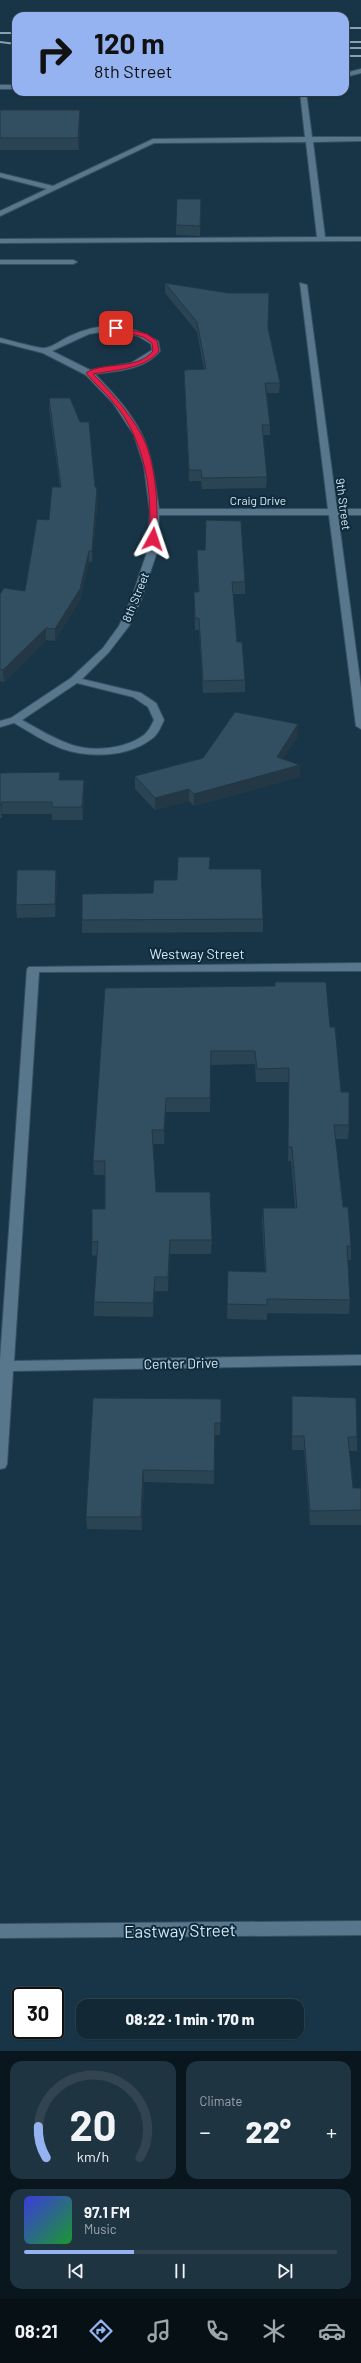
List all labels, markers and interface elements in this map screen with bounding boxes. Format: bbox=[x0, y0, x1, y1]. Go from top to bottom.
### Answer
text: 120 m bbox=[94, 26, 165, 60]
icon: right bbox=[28, 28, 80, 80]
text: 8th Street bbox=[94, 60, 172, 82]
pin bbox=[99, 311, 133, 345]
icon: arrive bbox=[105, 317, 127, 339]
street label: 9th Street bbox=[334, 477, 354, 531]
street label: Craig Drive bbox=[230, 493, 286, 507]
position arrow bbox=[132, 518, 174, 560]
street label: 8th Street bbox=[119, 570, 151, 624]
street label: Westway Street bbox=[149, 945, 245, 962]
street label: Center Drive bbox=[143, 1354, 219, 1372]
street label: Eastway Street bbox=[124, 1919, 236, 1941]
speed limit sign: 30 bbox=[12, 1987, 64, 2039]
text: 08:22 · 1 min · 170 m bbox=[126, 2010, 254, 2028]
text: Climate bbox=[200, 2093, 243, 2109]
text: 20 bbox=[69, 2099, 116, 2149]
text: 22° bbox=[246, 2113, 291, 2149]
text: − bbox=[200, 2118, 211, 2144]
text: + bbox=[326, 2118, 337, 2144]
text: km/h bbox=[77, 2148, 109, 2165]
text: 97.1 FM bbox=[84, 2203, 130, 2221]
text: Music bbox=[84, 2221, 117, 2237]
icon: previous bbox=[65, 2260, 87, 2282]
icon: pause bbox=[169, 2260, 191, 2282]
icon: next bbox=[274, 2260, 296, 2282]
icon: directions bbox=[87, 2317, 115, 2345]
icon: music bbox=[145, 2317, 173, 2345]
icon: phone bbox=[203, 2317, 231, 2345]
icon: climate bbox=[260, 2317, 288, 2345]
icon: car bbox=[318, 2317, 346, 2345]
text: 08:21 bbox=[15, 2320, 58, 2342]

